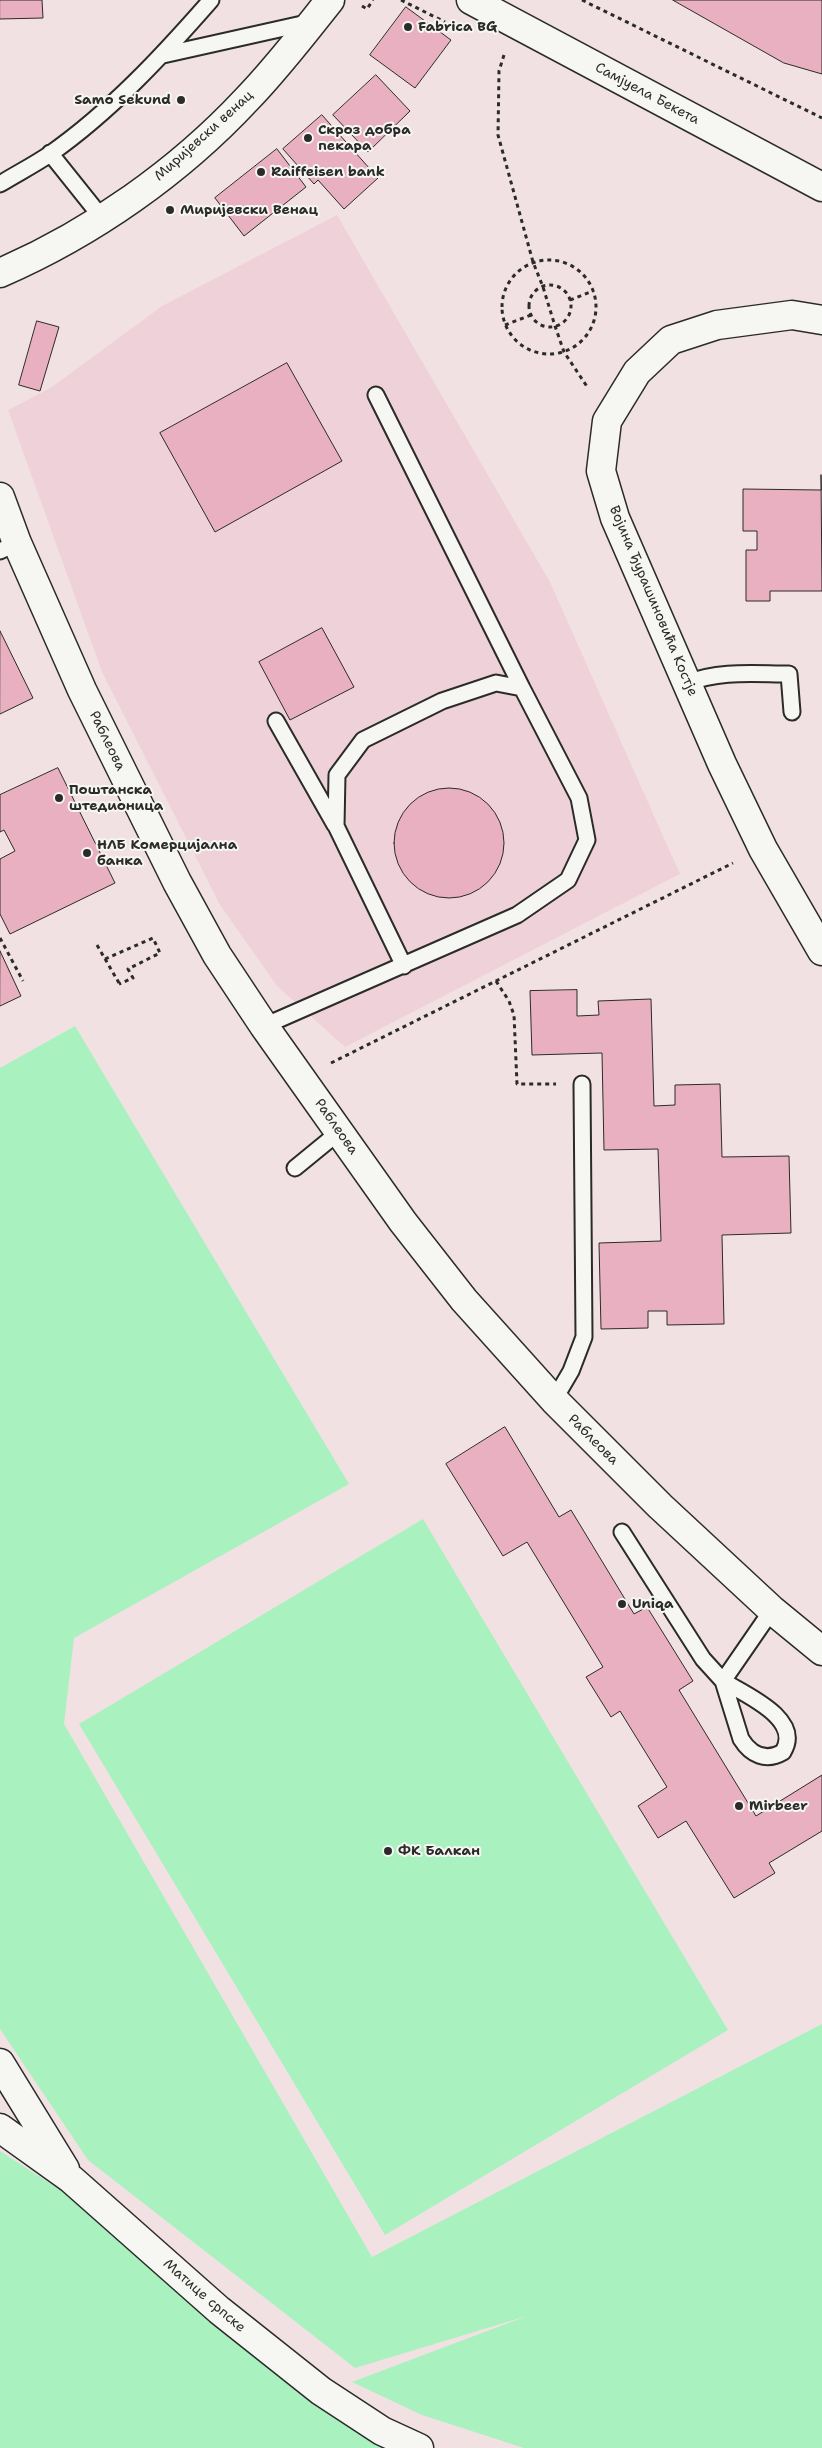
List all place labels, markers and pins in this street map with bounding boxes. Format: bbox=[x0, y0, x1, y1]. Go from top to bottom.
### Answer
place label: Fabrica BG bbox=[418, 19, 497, 35]
marker: Fabrica BG bbox=[402, 21, 414, 33]
place label: Samo Sekund bbox=[74, 92, 171, 108]
marker: Samo Sekund bbox=[175, 94, 187, 106]
place label: Скроз добра пекара bbox=[318, 122, 411, 154]
marker: Скроз добра пекара bbox=[302, 132, 314, 144]
place label: Raiffeisen bank bbox=[271, 164, 385, 180]
marker: Raiffeisen bank bbox=[255, 166, 267, 178]
place label: Миријевски Венац bbox=[180, 202, 318, 218]
marker: Миријевски Венац bbox=[164, 204, 176, 216]
place label: Поштанска штедионица bbox=[69, 782, 163, 814]
marker: Поштанска штедионица bbox=[53, 792, 65, 804]
place label: НЛБ Комерцијална банка bbox=[97, 837, 237, 870]
marker: НЛБ Комерцијална банка bbox=[81, 847, 93, 859]
place label: Uniqa bbox=[632, 1596, 674, 1612]
marker: Uniqa bbox=[616, 1598, 628, 1610]
place label: Mirbeer bbox=[749, 1798, 808, 1814]
marker: Mirbeer bbox=[733, 1800, 745, 1812]
place label: ФК Балкан bbox=[398, 1843, 480, 1859]
marker: ФК Балкан bbox=[382, 1845, 394, 1857]

